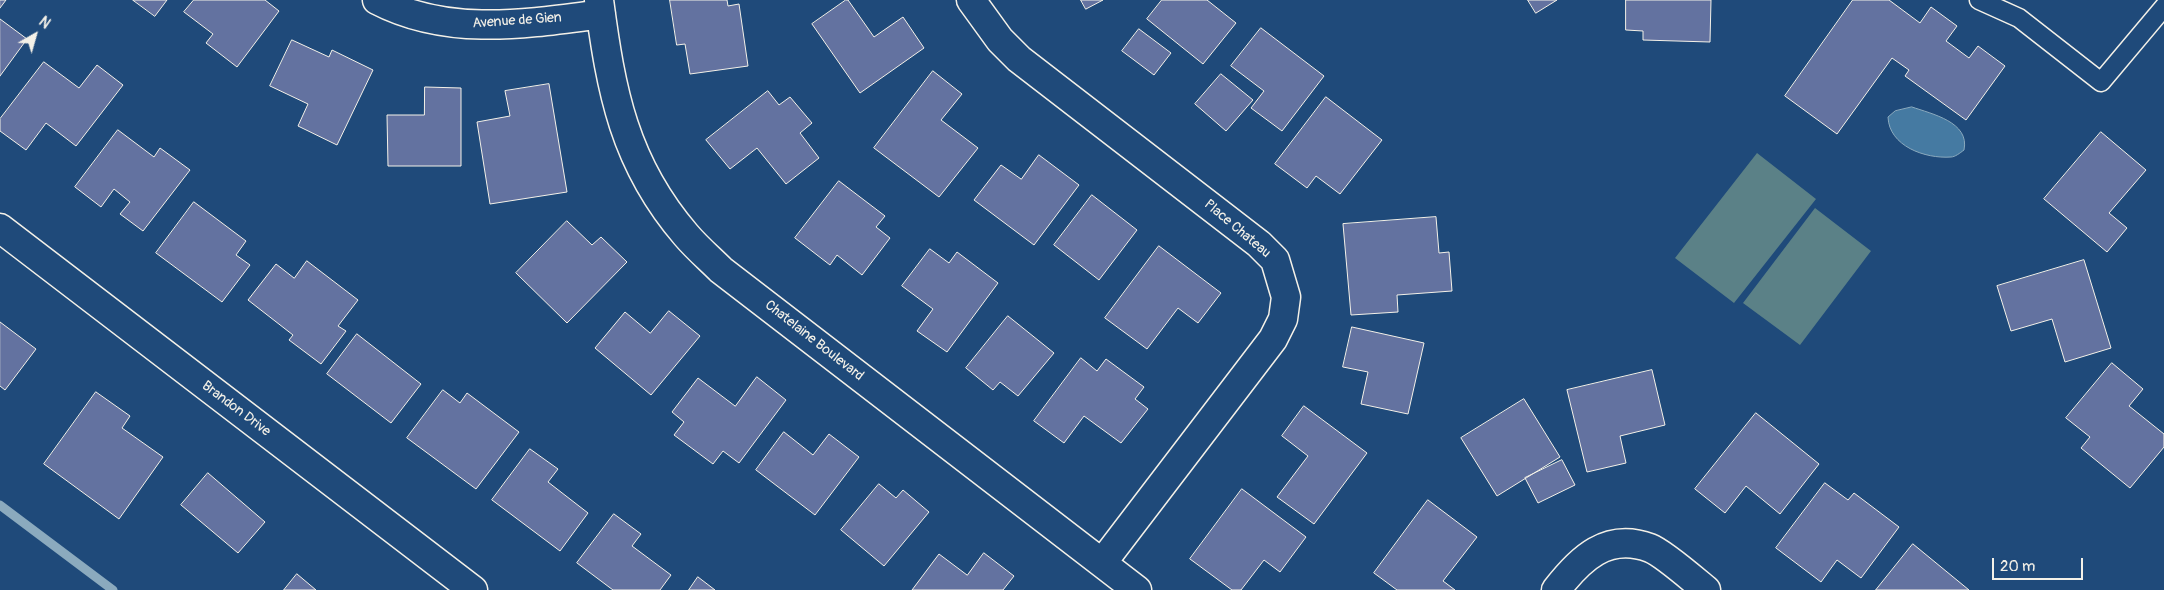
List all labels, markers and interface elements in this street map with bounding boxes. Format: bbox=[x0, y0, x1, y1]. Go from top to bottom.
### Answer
north arrow bbox=[10, 10, 60, 60]
street label: Avenue de Gien bbox=[472, 10, 562, 32]
text: N bbox=[36, 13, 54, 32]
street label: Place Chateau bbox=[1200, 196, 1274, 262]
street label: Chatelaine Boulevard bbox=[761, 297, 867, 385]
street label: Brandon Drive bbox=[198, 378, 274, 440]
scale bar bbox=[1994, 548, 2085, 580]
text: 20 m bbox=[2000, 557, 2035, 576]

